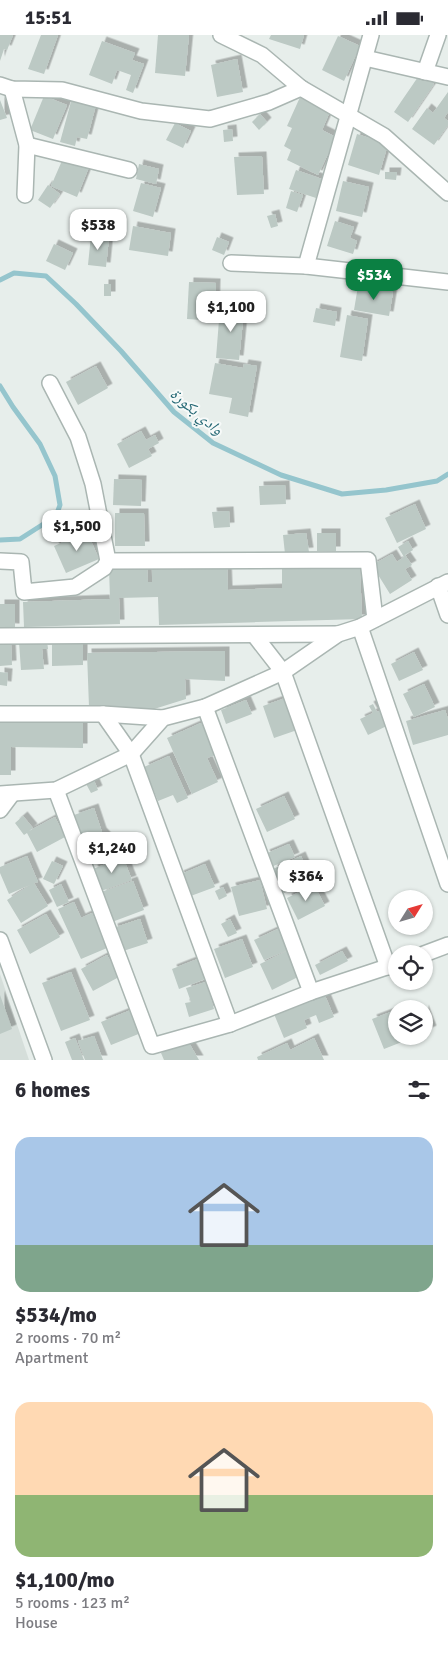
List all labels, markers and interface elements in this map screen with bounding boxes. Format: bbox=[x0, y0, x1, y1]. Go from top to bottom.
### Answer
text: 15:51 bbox=[25, 6, 72, 30]
pin: $538 bbox=[68, 209, 128, 251]
text: $538 bbox=[81, 215, 115, 235]
pin: $534 bbox=[344, 259, 404, 301]
text: $534 bbox=[357, 265, 391, 285]
pin: $1,100 bbox=[190, 291, 272, 333]
text: $1,100 bbox=[207, 297, 255, 317]
water label: وادي بكورة bbox=[164, 384, 227, 442]
pin: $1,500 bbox=[36, 509, 118, 552]
text: $1,500 bbox=[53, 516, 101, 536]
pin: $1,240 bbox=[71, 831, 153, 874]
text: $1,240 bbox=[88, 838, 136, 858]
pin: $364 bbox=[276, 859, 336, 902]
text: $364 bbox=[289, 866, 323, 886]
north arrow bbox=[388, 890, 432, 935]
map controls bbox=[388, 890, 433, 1045]
button: locate bbox=[388, 945, 433, 990]
button: layers bbox=[388, 1000, 433, 1045]
icon: filters bbox=[405, 1076, 433, 1104]
text: 6 homes bbox=[15, 1077, 90, 1103]
icon: home bbox=[179, 1170, 269, 1260]
text: $534/mo bbox=[15, 1302, 97, 1328]
text: 2 rooms · 70 m² bbox=[15, 1328, 121, 1348]
text: Apartment bbox=[15, 1348, 88, 1368]
icon: home bbox=[179, 1435, 269, 1525]
text: $1,100/mo bbox=[15, 1567, 114, 1593]
text: 5 rooms · 123 m² bbox=[15, 1593, 130, 1613]
text: House bbox=[15, 1613, 58, 1633]

